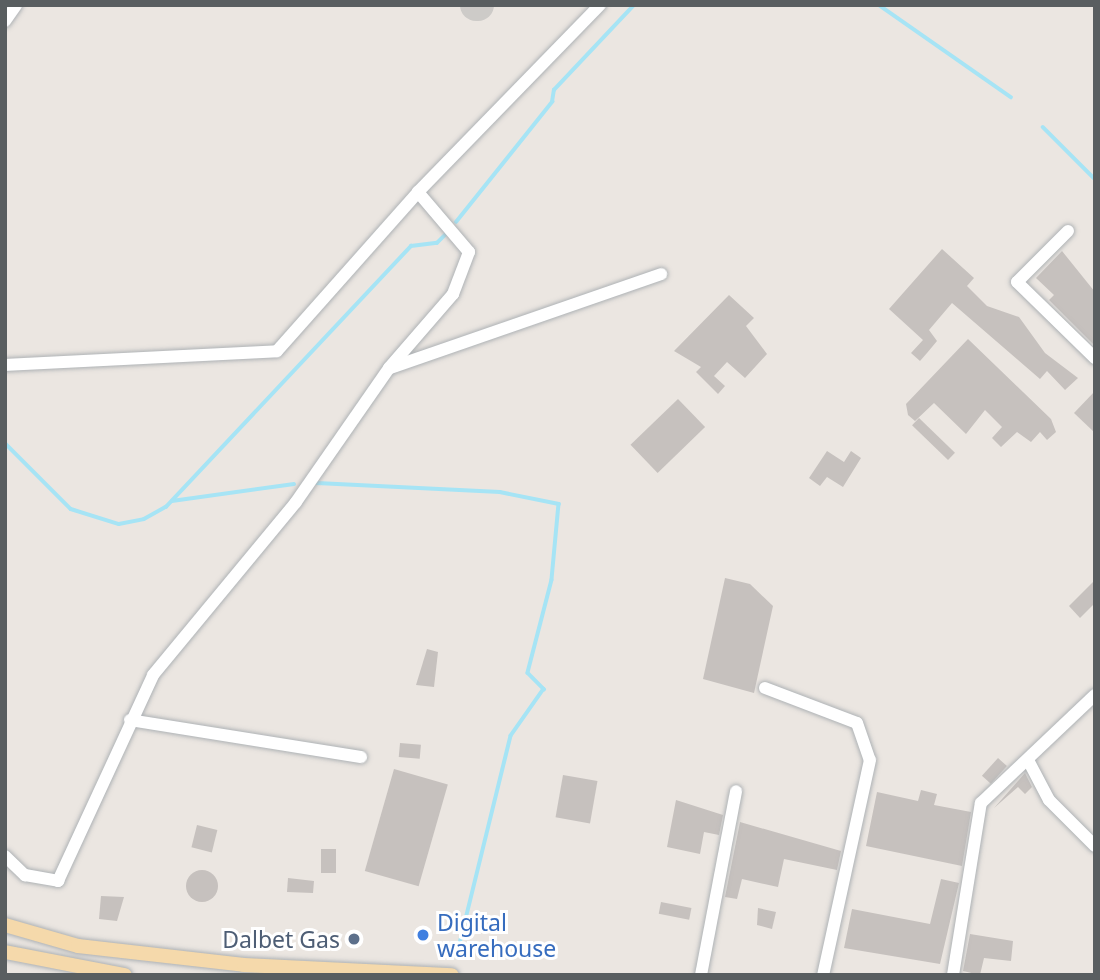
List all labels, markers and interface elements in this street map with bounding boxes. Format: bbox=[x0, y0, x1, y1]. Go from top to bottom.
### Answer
place label: Digital warehouse bbox=[437, 908, 556, 962]
place label: Dalbet Gas bbox=[222, 925, 340, 953]
marker: Digital warehouse bbox=[415, 927, 431, 943]
marker: Dalbet Gas bbox=[346, 931, 362, 947]

